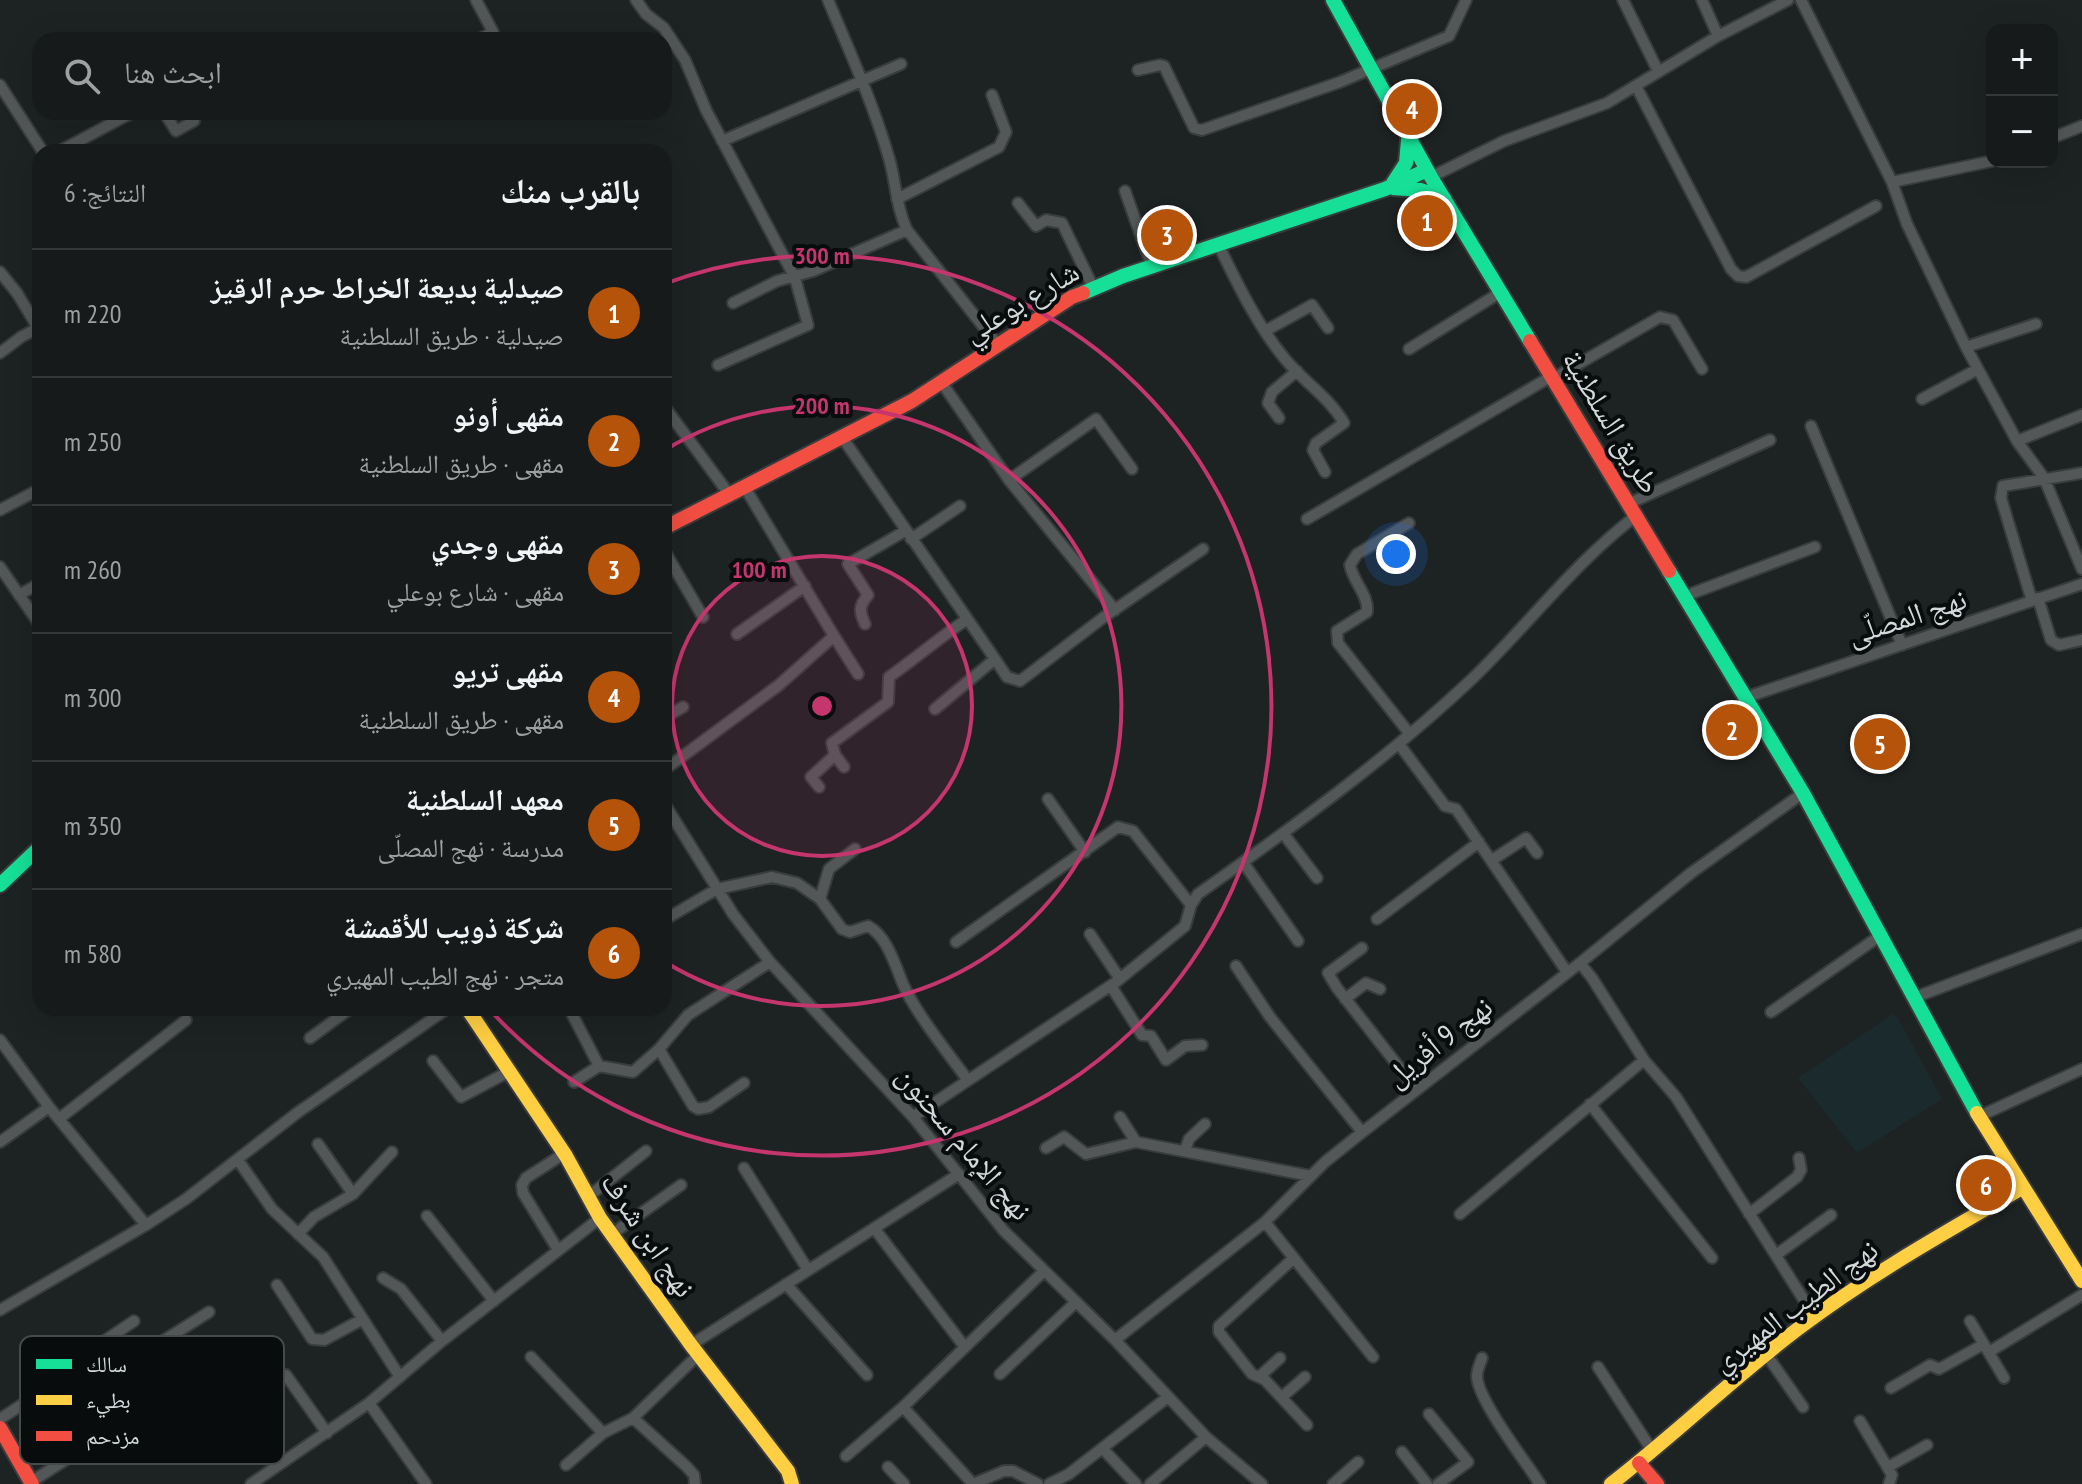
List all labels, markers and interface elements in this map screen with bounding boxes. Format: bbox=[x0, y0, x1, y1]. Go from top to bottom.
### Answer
map controls bbox=[1986, 24, 2058, 168]
button: + bbox=[1986, 24, 2058, 96]
search box bbox=[32, 32, 672, 120]
text: ابحث هنا bbox=[124, 52, 222, 91]
icon: search bbox=[60, 54, 104, 98]
pin: 4 bbox=[1386, 79, 1438, 139]
button: − bbox=[1986, 96, 2058, 168]
text: بالقرب منك bbox=[500, 168, 640, 212]
text: النتائج: 6 bbox=[64, 176, 146, 209]
pin: 1 bbox=[1401, 191, 1453, 251]
pin: 3 bbox=[1141, 205, 1193, 265]
text: 300 m bbox=[794, 240, 850, 271]
street label: شارع بوعلي bbox=[955, 251, 1088, 355]
text: صيدلية بديعة الخراط حرم الرقيز bbox=[211, 267, 564, 306]
text: 220 m bbox=[64, 297, 122, 330]
text: 1 bbox=[608, 297, 620, 330]
text: صيدلية · طريق السلطنية bbox=[340, 319, 564, 352]
street label: طريق السلطنية bbox=[1554, 342, 1670, 500]
text: 200 m bbox=[794, 390, 850, 421]
text: مقهى أونو bbox=[452, 395, 564, 434]
text: 250 m bbox=[64, 425, 122, 458]
text: 2 bbox=[608, 425, 620, 458]
text: مقهى · طريق السلطنية bbox=[359, 447, 564, 480]
text: مقهى وجدي bbox=[431, 523, 564, 562]
your location bbox=[1376, 534, 1416, 574]
text: 260 m bbox=[64, 553, 122, 586]
text: 3 bbox=[608, 553, 620, 586]
text: 100 m bbox=[731, 554, 787, 585]
text: مقهى · شارع بوعلي bbox=[386, 575, 564, 608]
street label: نهج المصلّى bbox=[1842, 578, 1971, 654]
text: مقهى تريو bbox=[452, 651, 564, 690]
text: 300 m bbox=[64, 681, 122, 714]
text: 4 bbox=[608, 681, 620, 714]
centre of rings bbox=[808, 692, 836, 720]
pin: 2 bbox=[1706, 700, 1758, 760]
text: مقهى · طريق السلطنية bbox=[359, 703, 564, 736]
pin: 5 bbox=[1854, 714, 1906, 774]
text: معهد السلطنية bbox=[406, 779, 564, 818]
text: 350 m bbox=[64, 809, 122, 842]
text: 5 bbox=[608, 809, 620, 842]
text: مدرسة · نهج المصلّى bbox=[378, 831, 564, 864]
text: شركة ذويب للأقمشة bbox=[343, 907, 564, 946]
text: 580 m bbox=[64, 937, 122, 970]
text: 6 bbox=[608, 937, 620, 970]
text: متجر · نهج الطيب المهيري bbox=[326, 959, 564, 992]
street label: نهج 9 أفريل bbox=[1377, 987, 1500, 1096]
street label: نهج الإمام سحنون bbox=[888, 1056, 1042, 1228]
pin: 6 bbox=[1960, 1155, 2012, 1215]
street label: نهج ابن شرف bbox=[592, 1164, 705, 1305]
street label: نهج الطيب المهيري bbox=[1703, 1229, 1889, 1385]
legend bbox=[20, 1336, 284, 1464]
text: سالك bbox=[86, 1350, 127, 1378]
text: بطيء bbox=[86, 1386, 131, 1418]
text: مزدحم bbox=[86, 1422, 140, 1451]

